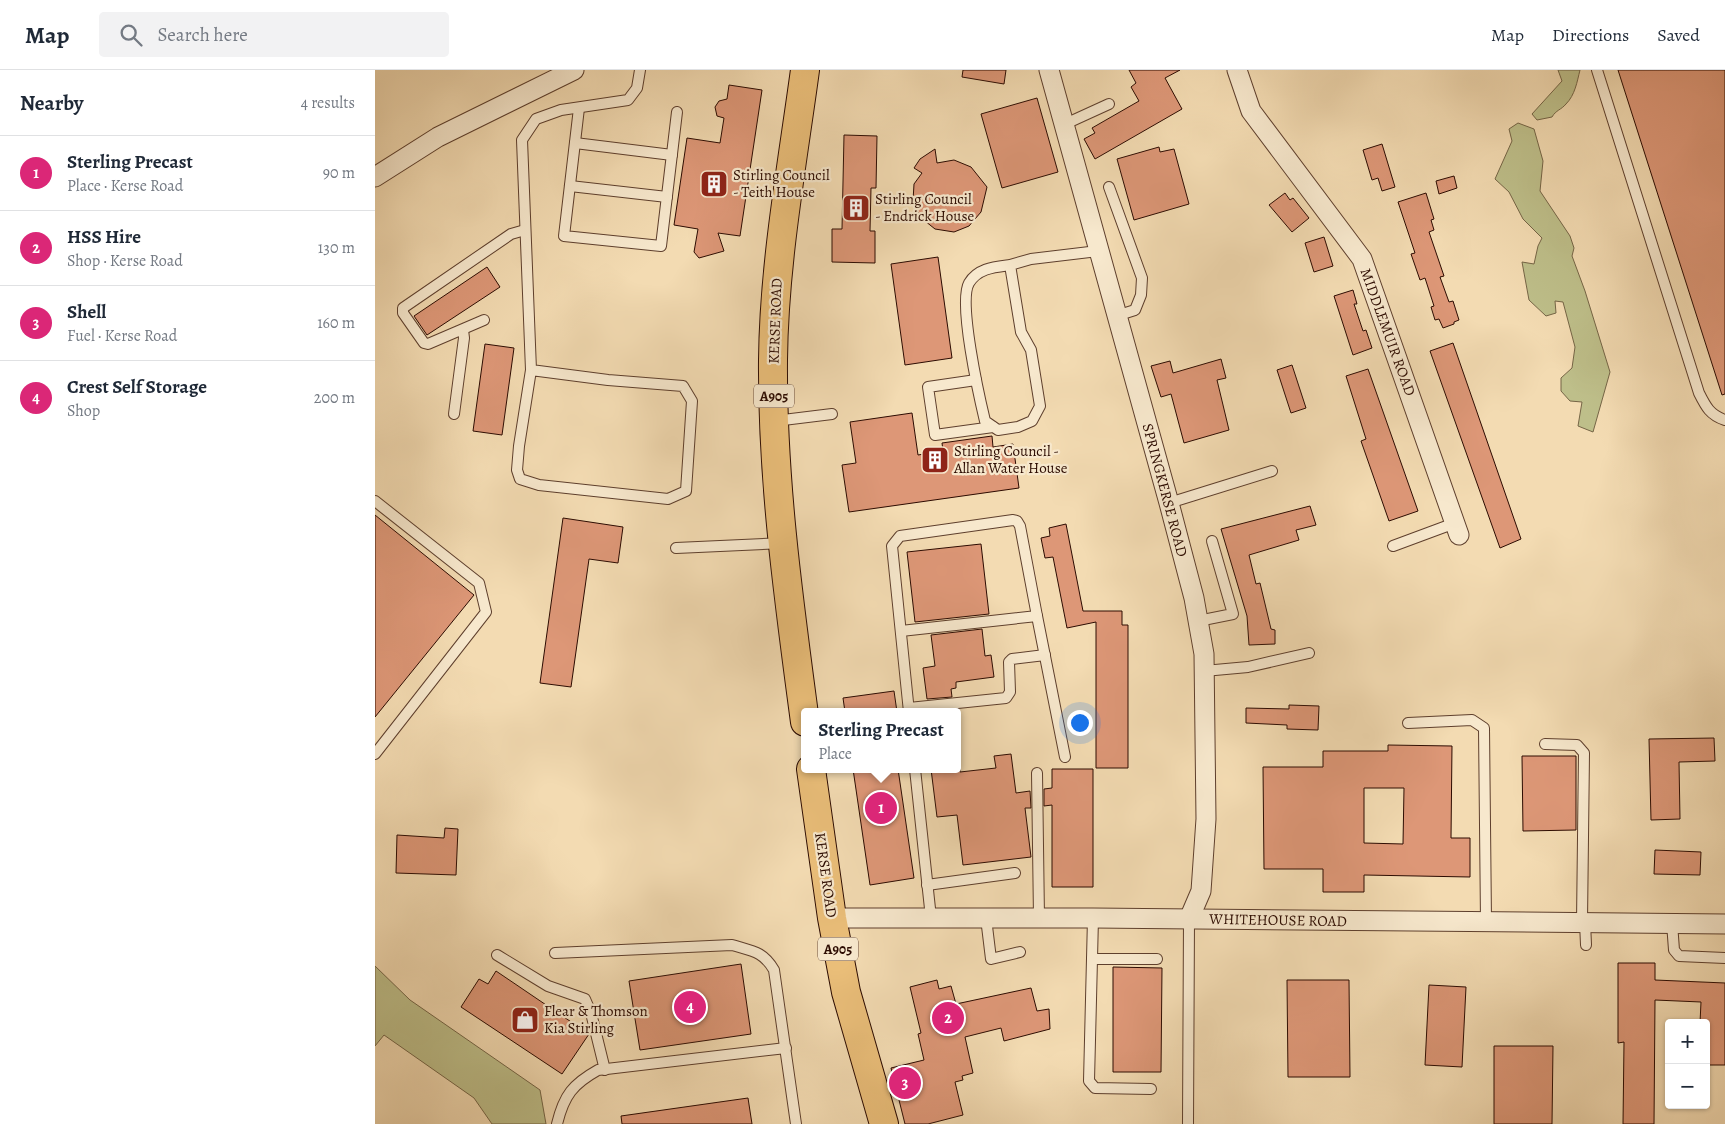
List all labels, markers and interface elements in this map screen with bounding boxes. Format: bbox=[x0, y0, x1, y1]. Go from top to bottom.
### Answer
search box bbox=[99, 12, 449, 57]
text: Map bbox=[25, 19, 69, 51]
icon: search bbox=[117, 21, 145, 49]
text: Search here bbox=[157, 22, 248, 48]
text: Map bbox=[1491, 23, 1524, 47]
text: Directions bbox=[1552, 23, 1629, 47]
text: Saved bbox=[1657, 23, 1700, 47]
text: Nearby bbox=[20, 89, 83, 117]
text: 4 results bbox=[301, 92, 355, 114]
text: Sterling Precast bbox=[67, 149, 193, 175]
text: 1 bbox=[33, 162, 39, 184]
text: 90 m bbox=[323, 162, 355, 184]
place label: Stirling Council - Teith House bbox=[733, 165, 830, 202]
building icon: Stirling Council - Teith House bbox=[699, 169, 729, 199]
text: Place · Kerse Road bbox=[67, 175, 183, 197]
place label: Stirling Council - Endrick House bbox=[875, 189, 974, 226]
building icon: Stirling Council - Endrick House bbox=[841, 193, 871, 223]
text: HSS Hire bbox=[67, 224, 141, 250]
text: 2 bbox=[32, 237, 40, 259]
text: 130 m bbox=[318, 237, 355, 259]
text: Shop · Kerse Road bbox=[67, 250, 183, 272]
street label: MIDDLEMUIR ROAD bbox=[1356, 265, 1420, 399]
street label: KERSE ROAD bbox=[764, 278, 786, 364]
text: Shell bbox=[67, 299, 106, 325]
text: 3 bbox=[33, 312, 39, 334]
text: 160 m bbox=[317, 312, 355, 334]
text: Fuel · Kerse Road bbox=[67, 325, 177, 347]
text: Crest Self Storage bbox=[67, 374, 207, 400]
road number: A905 bbox=[754, 384, 794, 408]
text: 4 bbox=[32, 387, 40, 409]
text: 200 m bbox=[314, 387, 355, 409]
text: Shop bbox=[67, 400, 100, 422]
street label: SPRINGKERSE ROAD bbox=[1138, 421, 1192, 559]
place label: Stirling Council - Allan Water House bbox=[953, 441, 1068, 478]
building icon: Stirling Council - Allan Water House bbox=[920, 445, 950, 475]
popup bbox=[801, 708, 961, 773]
your location bbox=[1067, 710, 1093, 736]
text: Sterling Precast bbox=[818, 717, 944, 743]
text: Place bbox=[818, 743, 852, 765]
pin: 1 bbox=[865, 789, 897, 827]
street label: KERSE ROAD bbox=[810, 831, 842, 919]
street label: WHITEHOUSE ROAD bbox=[1208, 909, 1347, 931]
road number: A905 bbox=[818, 938, 858, 961]
pin: 4 bbox=[674, 988, 706, 1026]
pin: 2 bbox=[932, 999, 964, 1037]
place label: Flear & Thomson Kia Stirling bbox=[544, 1001, 648, 1038]
shop icon: Flear & Thomson Kia Stirling bbox=[510, 1005, 540, 1035]
map controls bbox=[1665, 1019, 1710, 1109]
button: + bbox=[1665, 1019, 1710, 1064]
pin: 3 bbox=[889, 1064, 921, 1102]
button: − bbox=[1665, 1064, 1710, 1109]

